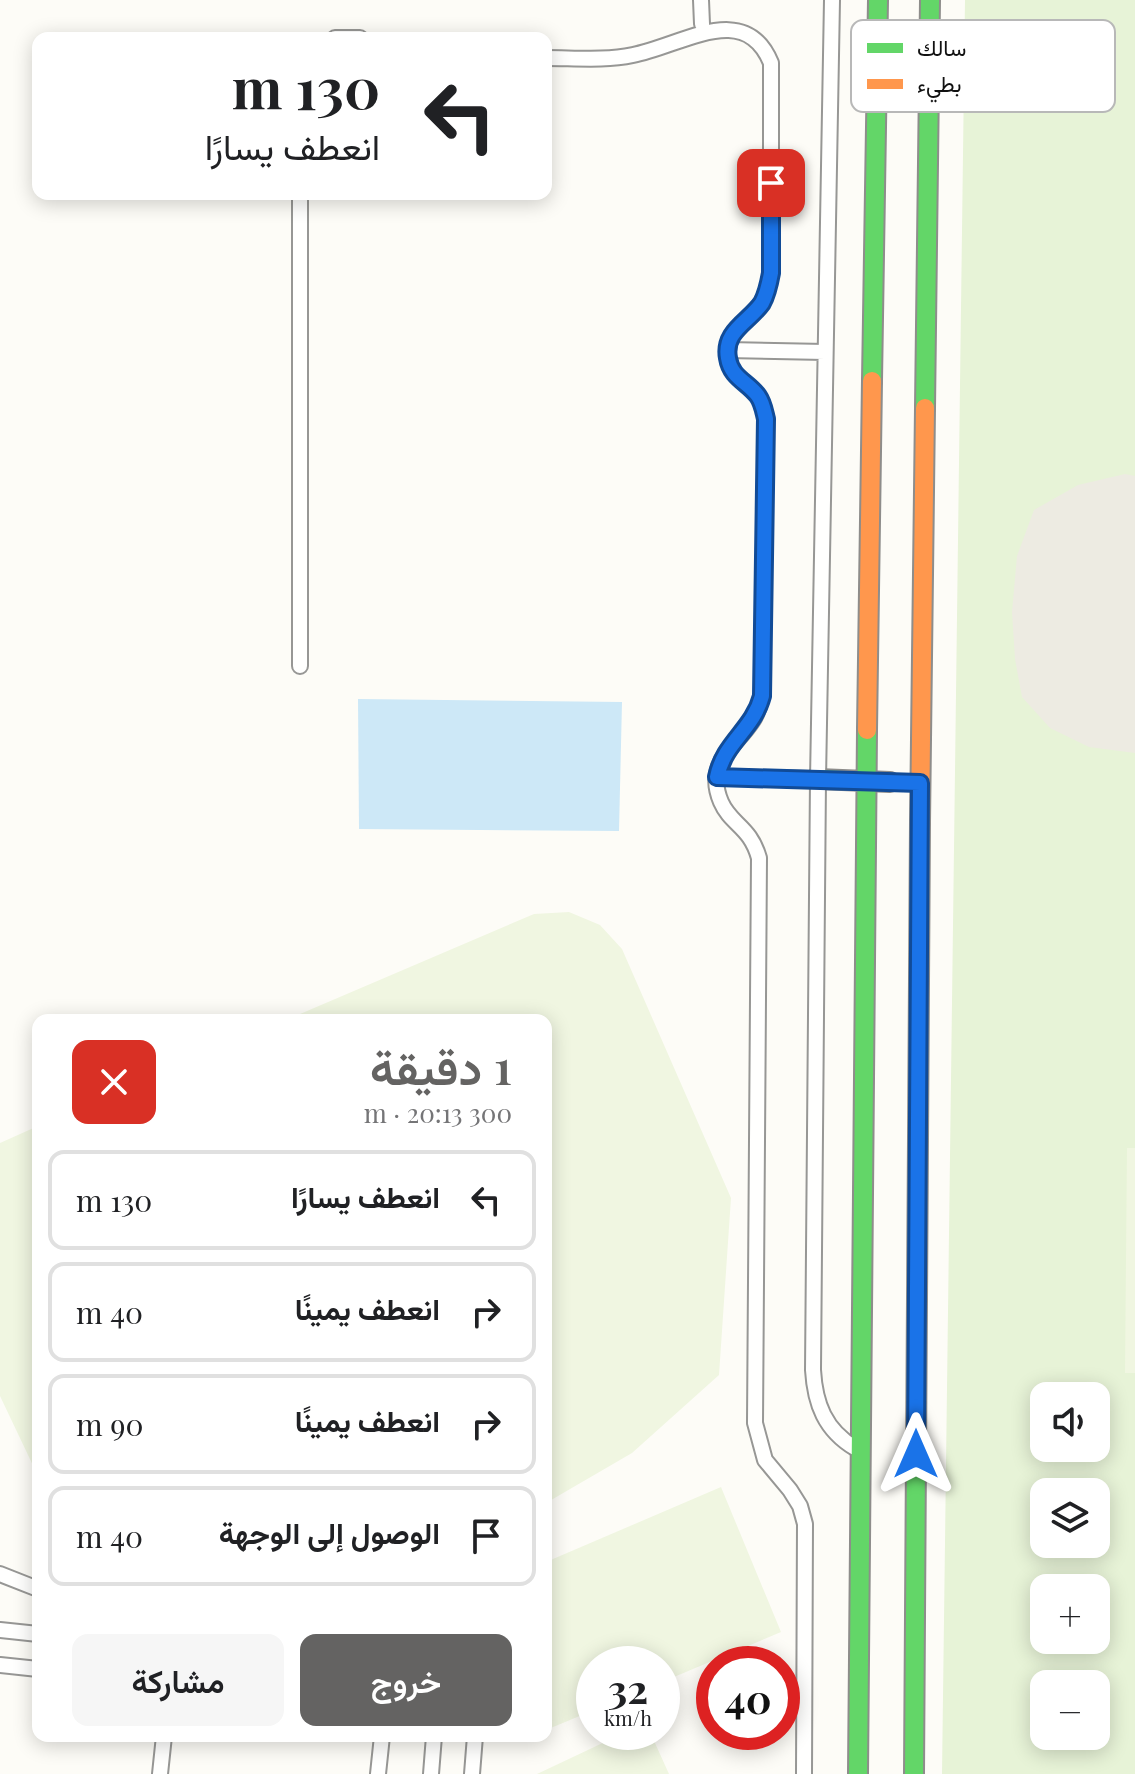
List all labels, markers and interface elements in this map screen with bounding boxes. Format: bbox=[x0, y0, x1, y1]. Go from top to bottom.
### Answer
legend bbox=[851, 20, 1115, 112]
text: سالك bbox=[917, 32, 966, 62]
text: 130 m bbox=[232, 49, 380, 124]
icon: left bbox=[408, 64, 512, 168]
text: بطيء bbox=[917, 68, 962, 103]
text: انعطف يسارًا bbox=[205, 121, 380, 169]
pin bbox=[737, 149, 805, 217]
icon: arrive bbox=[749, 161, 793, 205]
text: 1 دقيقة bbox=[370, 1033, 512, 1097]
button: close bbox=[72, 1040, 156, 1124]
text: 300 m · 20:13 bbox=[364, 1095, 512, 1130]
text: انعطف يسارًا bbox=[291, 1176, 440, 1216]
icon: left bbox=[464, 1178, 508, 1222]
text: 130 m bbox=[76, 1180, 152, 1220]
text: انعطف يمينًا bbox=[295, 1288, 440, 1328]
icon: right bbox=[464, 1290, 508, 1334]
text: 40 m bbox=[76, 1292, 143, 1332]
map controls bbox=[1030, 1382, 1110, 1750]
button: sound bbox=[1030, 1382, 1110, 1462]
text: انعطف يمينًا bbox=[295, 1400, 440, 1440]
icon: right bbox=[464, 1402, 508, 1446]
text: 90 m bbox=[76, 1404, 143, 1444]
position arrow bbox=[874, 1412, 958, 1496]
button: layers bbox=[1030, 1478, 1110, 1558]
text: الوصول إلى الوجهة bbox=[219, 1512, 440, 1552]
icon: arrive bbox=[464, 1514, 508, 1558]
text: 40 m bbox=[76, 1516, 143, 1556]
button: + bbox=[1030, 1574, 1110, 1654]
button: مشاركة bbox=[72, 1634, 284, 1726]
button: خروج bbox=[300, 1634, 512, 1726]
speed limit sign: 40 bbox=[696, 1646, 800, 1750]
text: 32 bbox=[608, 1661, 648, 1714]
button: − bbox=[1030, 1670, 1110, 1750]
text: km/h bbox=[604, 1704, 652, 1731]

